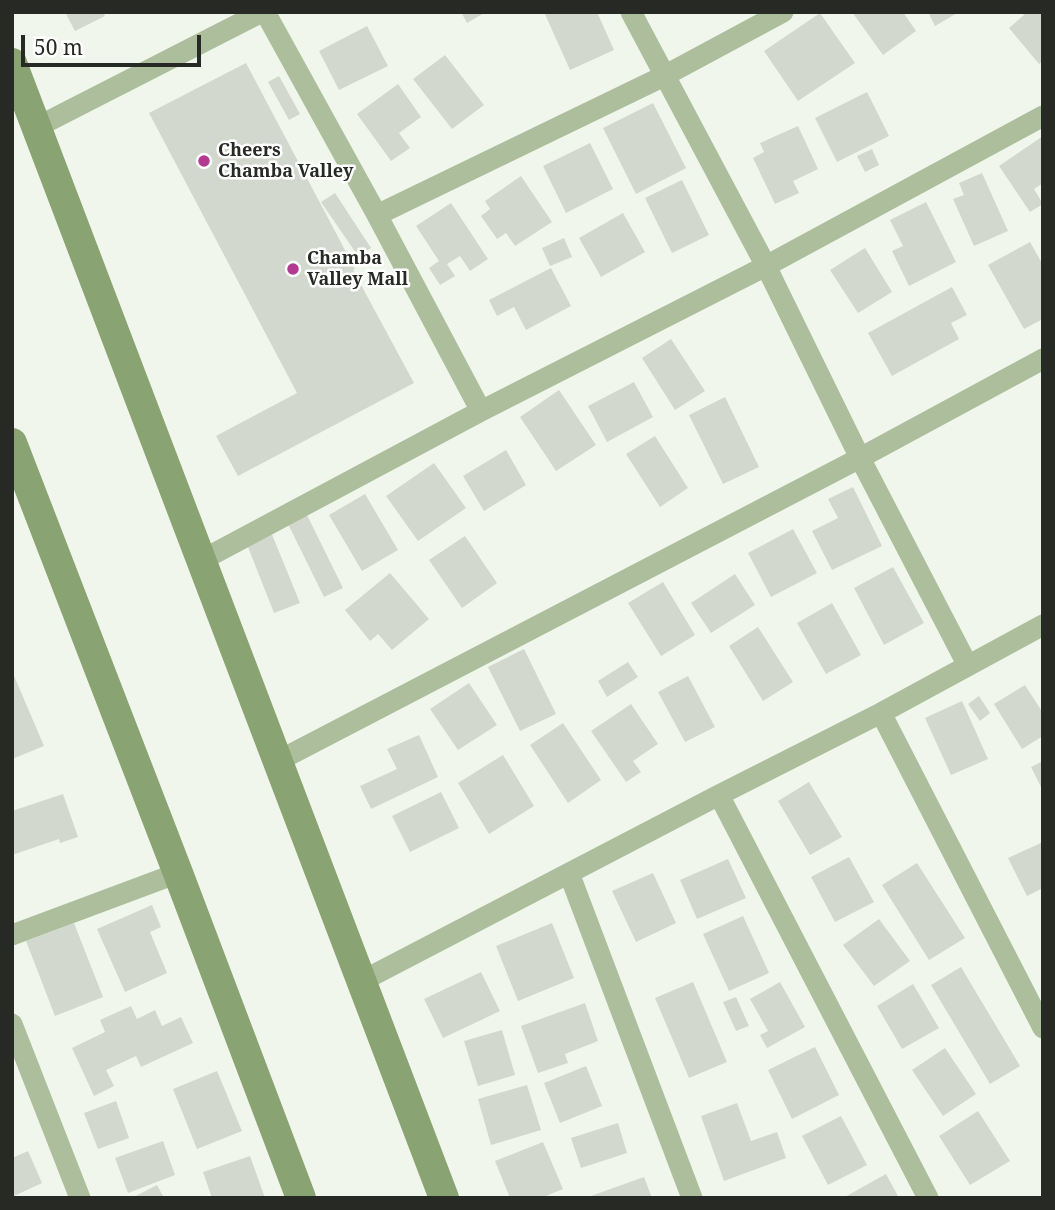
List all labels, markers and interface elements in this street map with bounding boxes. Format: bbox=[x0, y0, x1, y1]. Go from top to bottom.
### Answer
scale bar bbox=[24, 21, 205, 65]
text: 50 m bbox=[34, 33, 83, 61]
place label: Cheers Chamba Valley bbox=[218, 140, 353, 182]
marker: Cheers Chamba Valley bbox=[196, 153, 212, 169]
place label: Chamba Valley Mall bbox=[307, 248, 408, 290]
marker: Chamba Valley Mall bbox=[285, 261, 301, 277]

